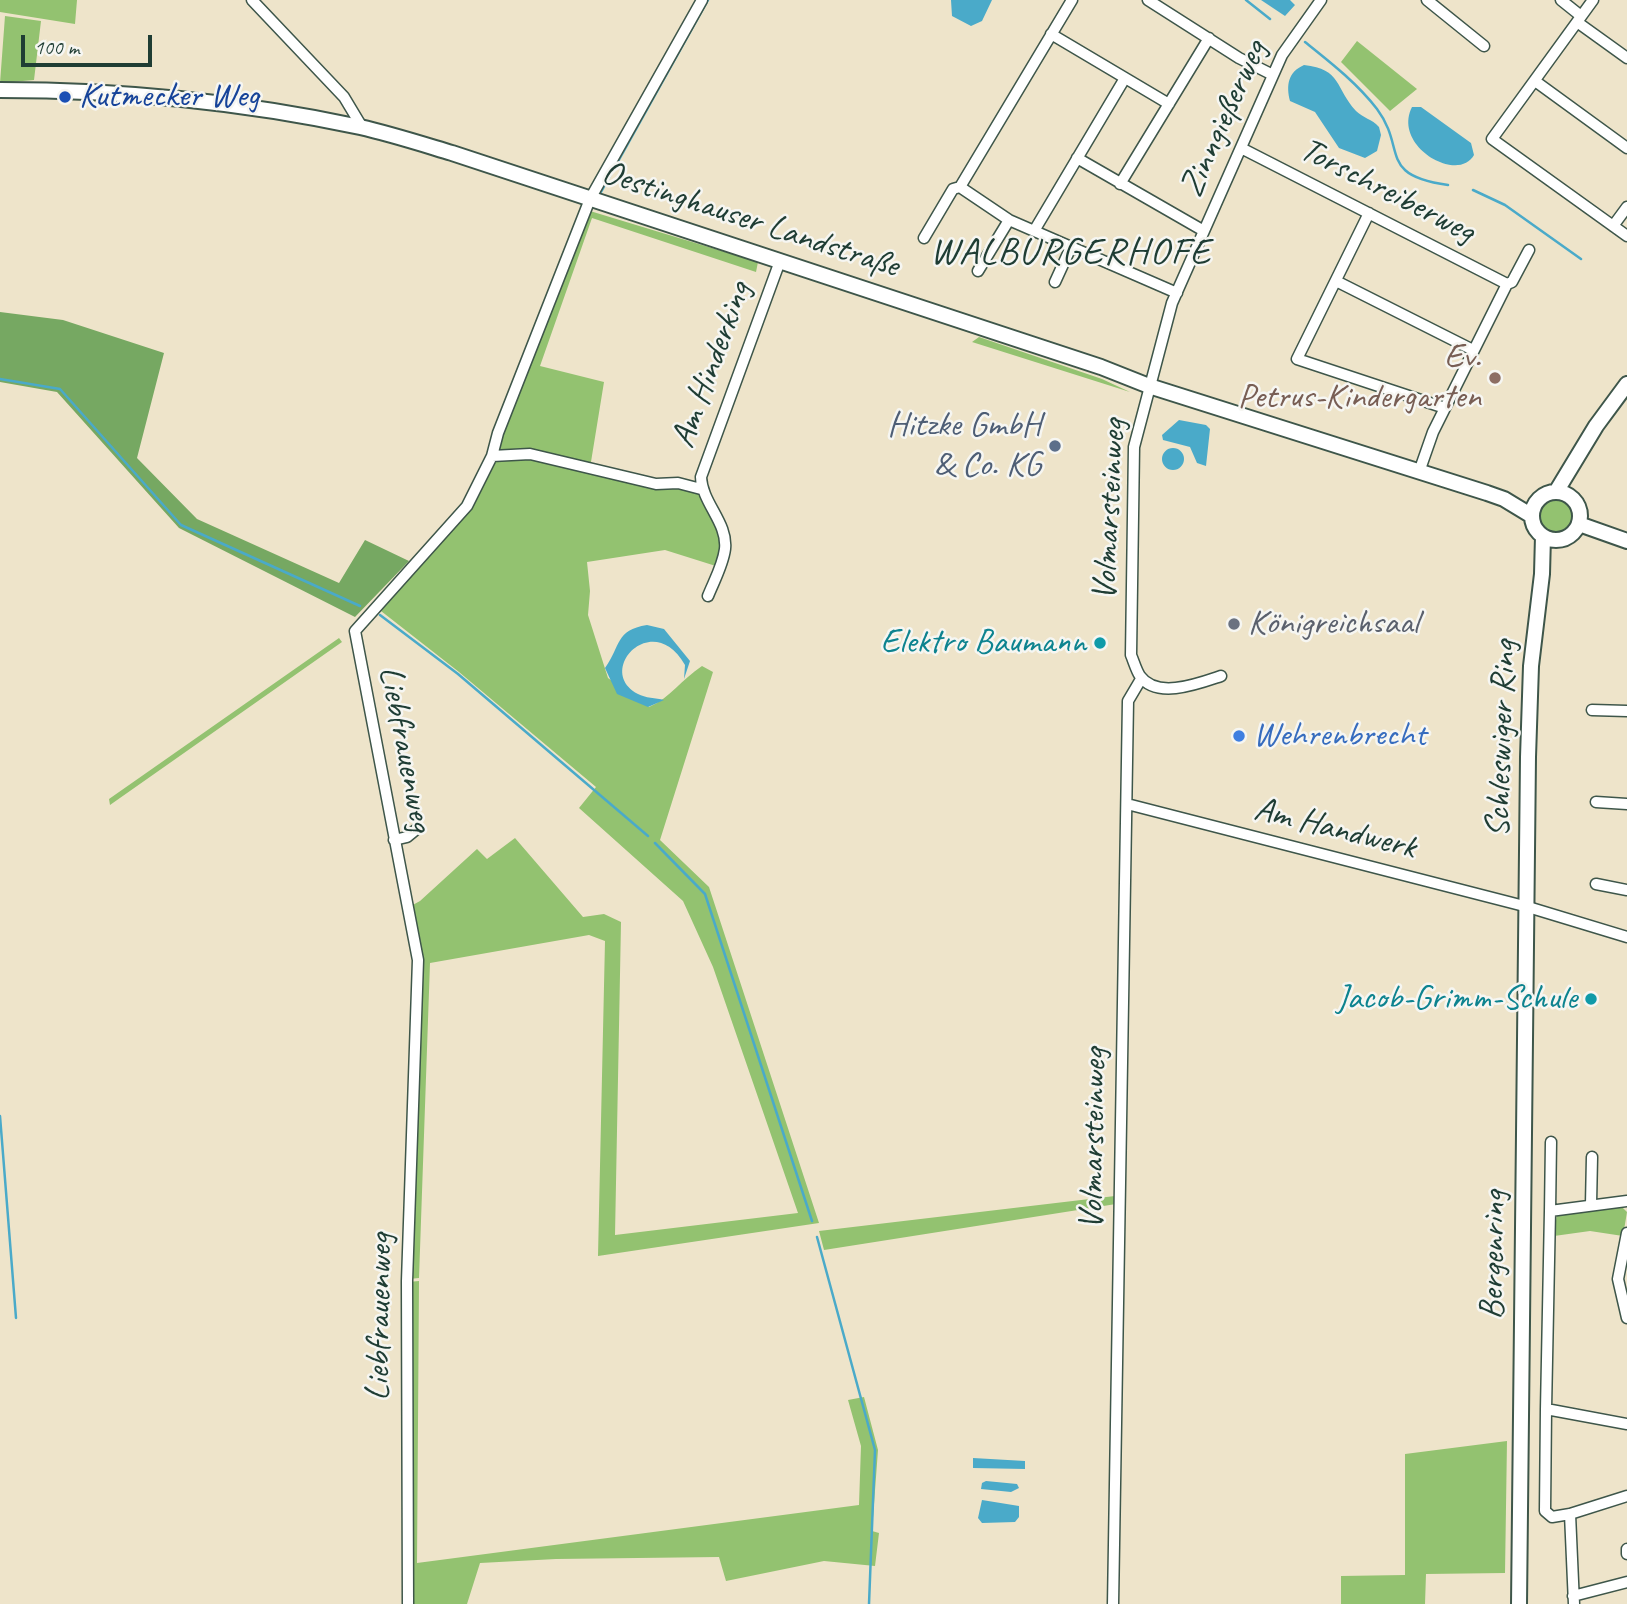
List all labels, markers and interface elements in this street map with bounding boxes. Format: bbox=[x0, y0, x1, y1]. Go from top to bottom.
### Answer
scale bar bbox=[24, 21, 156, 65]
text: 100 m bbox=[34, 34, 79, 60]
street label: Zinngießerweg bbox=[1171, 34, 1277, 204]
place label: Kutmecker Weg bbox=[79, 76, 259, 118]
marker: Kutmecker Weg bbox=[57, 89, 73, 105]
street label: Torschreiberweg bbox=[1293, 129, 1481, 253]
street label: Oestinghauser Landstraße bbox=[596, 152, 904, 288]
district label: WALBURGERHOFE bbox=[932, 230, 1210, 276]
street label: Am Hinderking bbox=[663, 276, 761, 454]
place label: Ev. Petrus-Kindergarten bbox=[1238, 337, 1481, 419]
marker: Ev. Petrus-Kindergarten bbox=[1487, 370, 1503, 386]
place label: Hitzke GmbH & Co. KG bbox=[887, 405, 1041, 487]
street label: Volmarsteinweg bbox=[1084, 418, 1136, 602]
marker: Hitzke GmbH & Co. KG bbox=[1047, 438, 1063, 454]
place label: Königreichsaal bbox=[1248, 603, 1419, 645]
marker: Königreichsaal bbox=[1226, 616, 1242, 632]
place label: Elektro Baumann bbox=[881, 622, 1086, 664]
marker: Elektro Baumann bbox=[1092, 635, 1108, 651]
street label: Schleswiger Ring bbox=[1478, 640, 1526, 838]
street label: Liebfrauenweg bbox=[368, 663, 442, 835]
place label: Wehrenbrecht bbox=[1253, 715, 1426, 757]
marker: Wehrenbrecht bbox=[1231, 728, 1247, 744]
street label: Am Handwerk bbox=[1250, 789, 1420, 869]
place label: Jacob-Grimm-Schule bbox=[1336, 978, 1577, 1020]
marker: Jacob-Grimm-Schule bbox=[1583, 991, 1599, 1007]
street label: Volmarsteinweg bbox=[1071, 1048, 1117, 1230]
street label: Bergenring bbox=[1472, 1190, 1516, 1320]
street label: Liebfrauenweg bbox=[358, 1233, 402, 1401]

